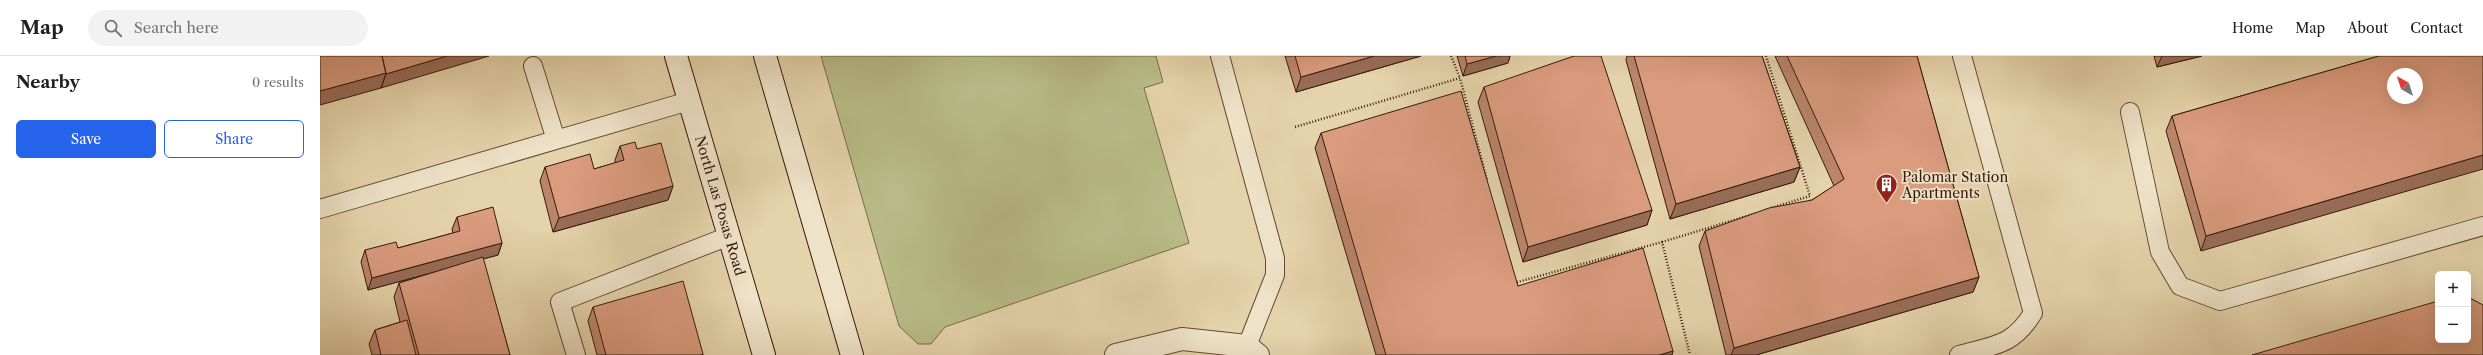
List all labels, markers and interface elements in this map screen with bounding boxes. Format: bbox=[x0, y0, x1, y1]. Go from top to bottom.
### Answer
search box bbox=[88, 10, 368, 46]
text: Map bbox=[20, 16, 64, 39]
icon: search bbox=[102, 17, 124, 39]
text: Search here bbox=[134, 18, 219, 37]
text: Home bbox=[2232, 19, 2273, 37]
text: Map bbox=[2295, 19, 2325, 37]
text: About bbox=[2347, 19, 2388, 37]
text: Contact bbox=[2410, 19, 2463, 37]
north arrow bbox=[2387, 68, 2423, 104]
text: Nearby bbox=[16, 72, 80, 92]
text: 0 results bbox=[252, 74, 304, 90]
button: Save bbox=[16, 120, 156, 158]
button: Share bbox=[164, 120, 304, 158]
street label: North Las Posas Road bbox=[691, 134, 749, 278]
place label: Palomar Station Apartments bbox=[1901, 168, 2008, 202]
building icon: Palomar Station Apartments bbox=[1873, 172, 1899, 205]
map controls bbox=[2435, 271, 2471, 343]
button: + bbox=[2435, 271, 2471, 307]
button: − bbox=[2435, 307, 2471, 343]

